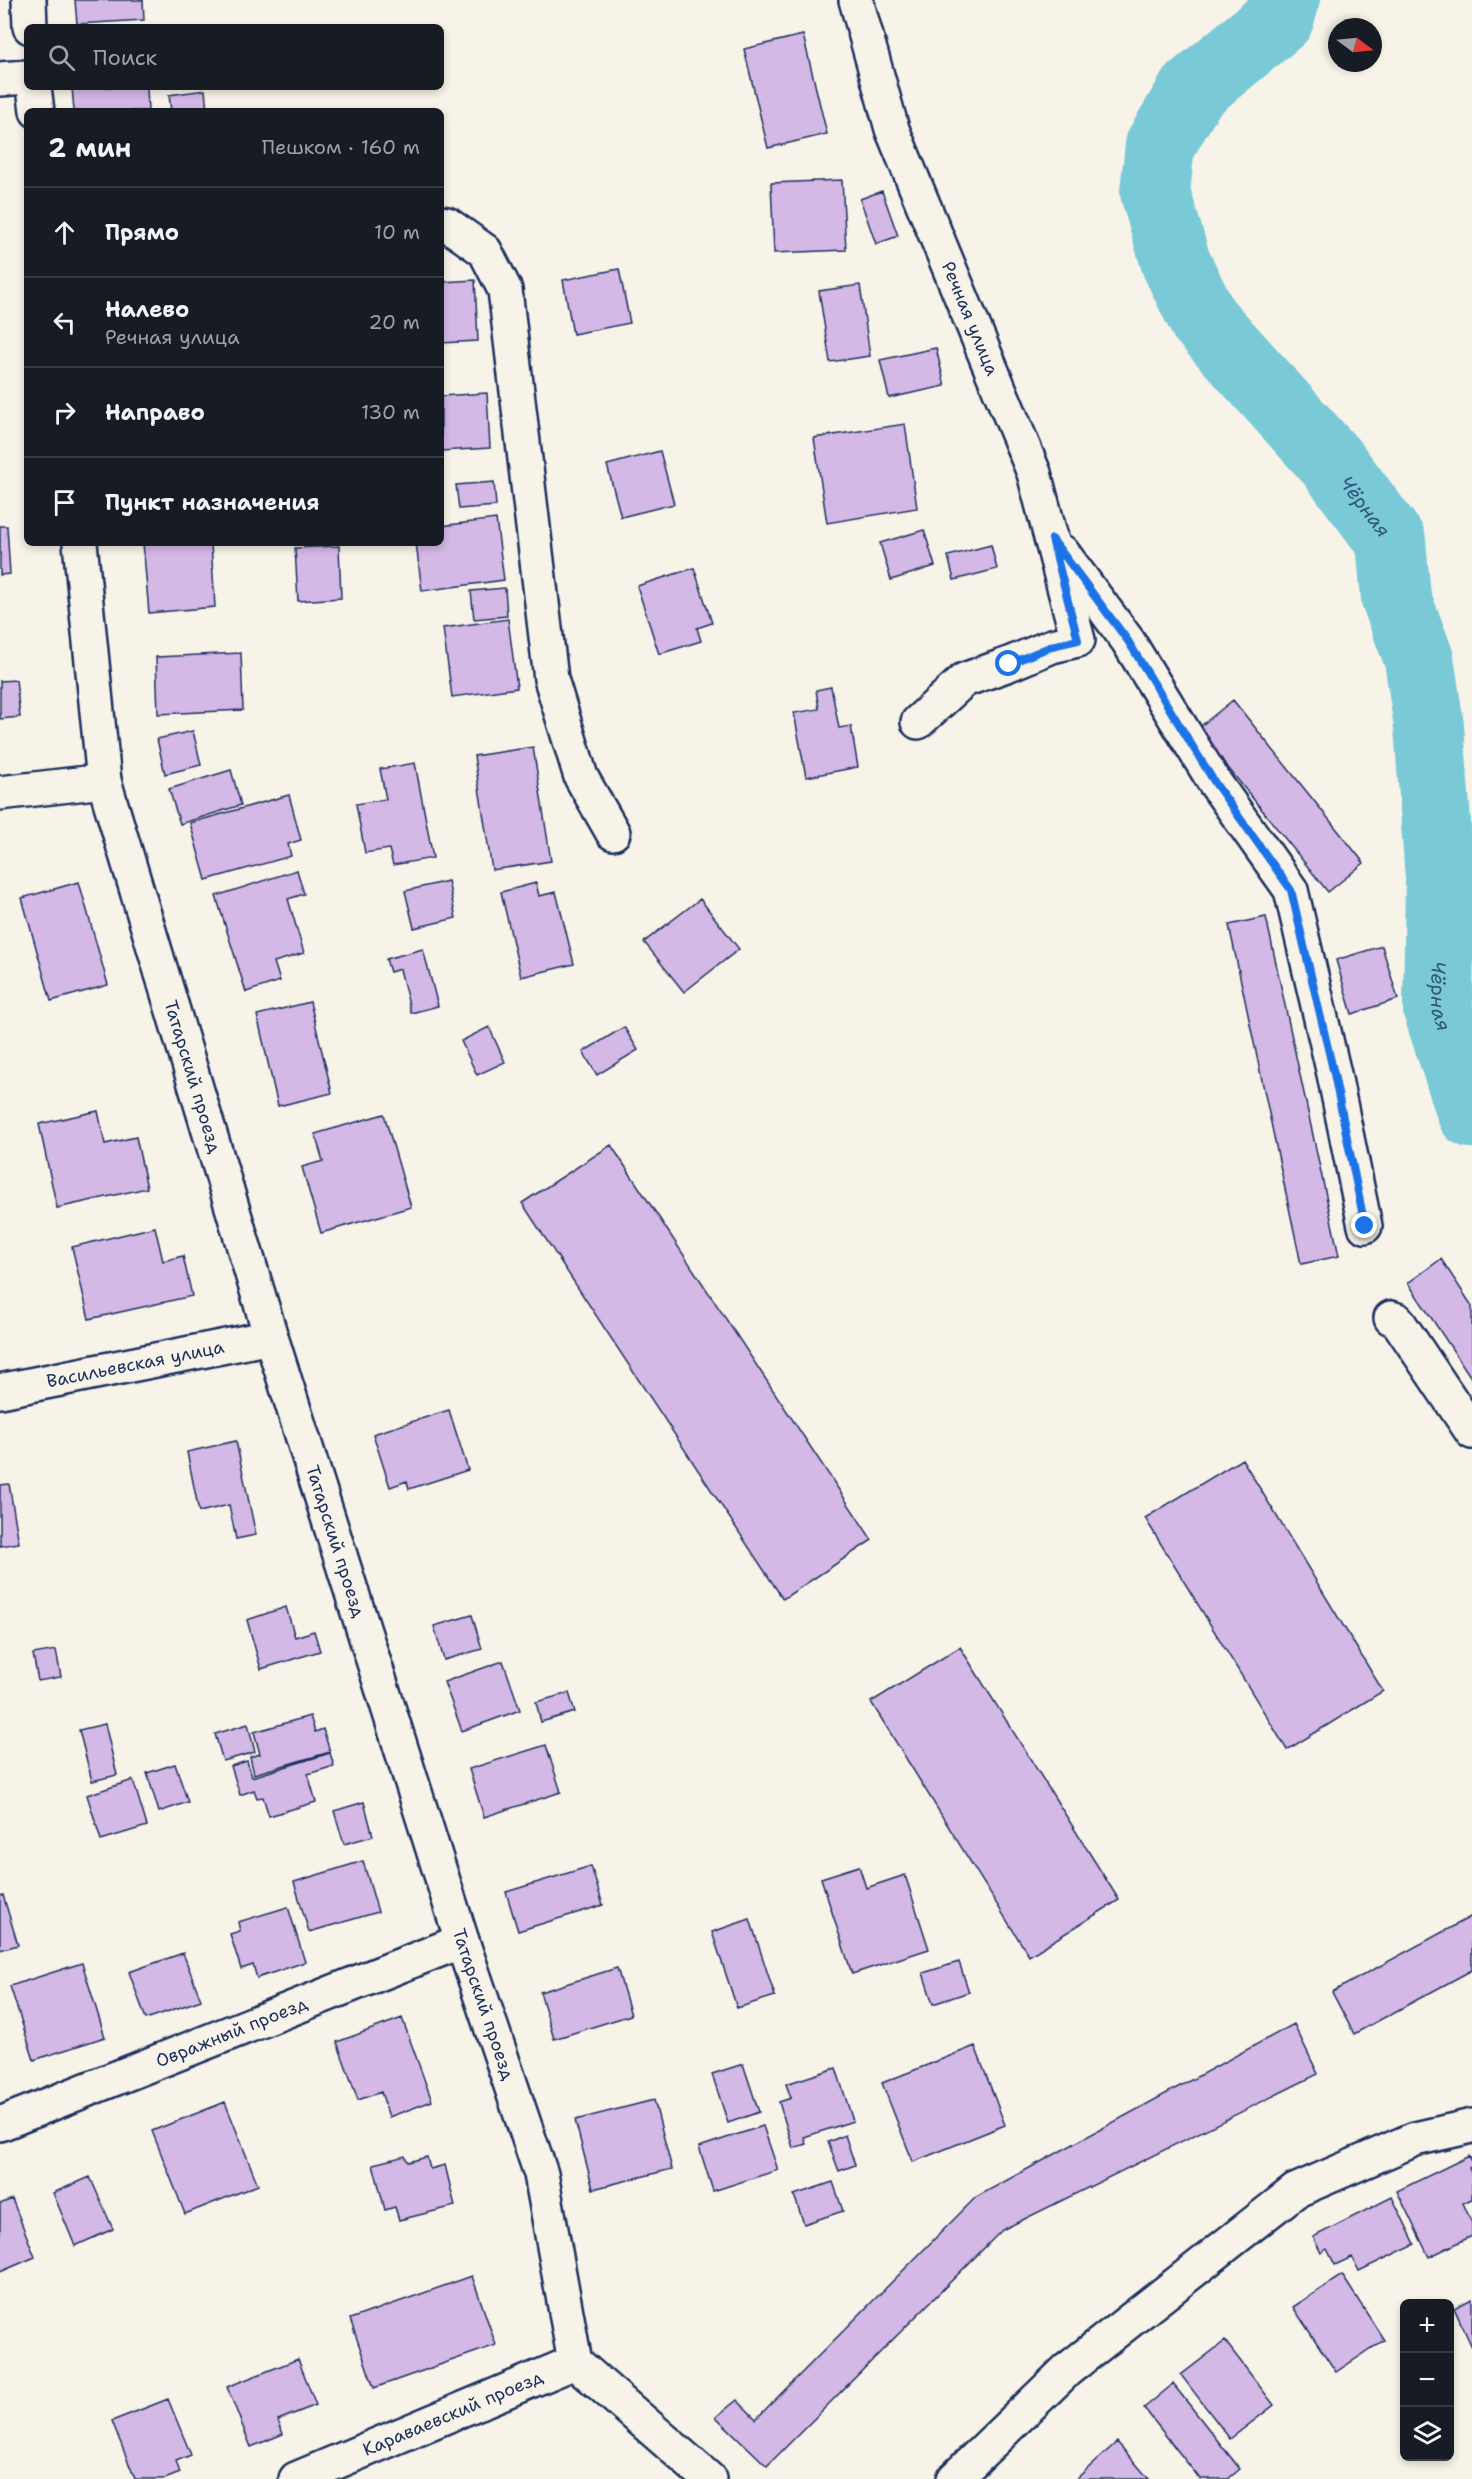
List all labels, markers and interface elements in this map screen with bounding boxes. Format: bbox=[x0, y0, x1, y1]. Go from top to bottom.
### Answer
north arrow bbox=[1328, 18, 1382, 72]
search box bbox=[24, 24, 444, 90]
icon: search bbox=[45, 41, 78, 74]
text: Поиск bbox=[93, 43, 157, 72]
text: 2 мин bbox=[48, 130, 131, 165]
text: Пешком · 160 m bbox=[262, 134, 420, 160]
icon: ahead bbox=[48, 216, 81, 249]
text: Прямо bbox=[105, 218, 179, 247]
text: 10 m bbox=[374, 219, 420, 245]
street label: Речная улица bbox=[936, 258, 1004, 379]
text: Налево bbox=[105, 295, 189, 324]
icon: left bbox=[48, 306, 81, 339]
text: 20 m bbox=[369, 309, 420, 335]
text: Речная улица bbox=[105, 324, 240, 350]
icon: right bbox=[48, 396, 81, 429]
text: Направо bbox=[105, 398, 205, 427]
text: 130 m bbox=[361, 399, 420, 425]
water label: Чёрная bbox=[1334, 471, 1396, 542]
icon: arrive bbox=[48, 486, 81, 519]
text: Пункт назначения bbox=[105, 488, 319, 517]
route start bbox=[995, 650, 1021, 676]
water label: Чёрная bbox=[1425, 961, 1457, 1034]
street label: Татарский проезд bbox=[159, 997, 227, 1157]
route end bbox=[1351, 1212, 1377, 1238]
street label: Васильевская улица bbox=[44, 1335, 226, 1393]
street label: Татарский проезд bbox=[300, 1462, 371, 1621]
street label: Татарский проезд bbox=[447, 1925, 520, 2084]
street label: Овражный проезд bbox=[152, 1991, 312, 2073]
map controls bbox=[1400, 2299, 1454, 2461]
button: + bbox=[1400, 2299, 1454, 2353]
button: − bbox=[1400, 2353, 1454, 2407]
street label: Караваевский проезд bbox=[359, 2365, 547, 2462]
button: layers bbox=[1400, 2407, 1454, 2461]

